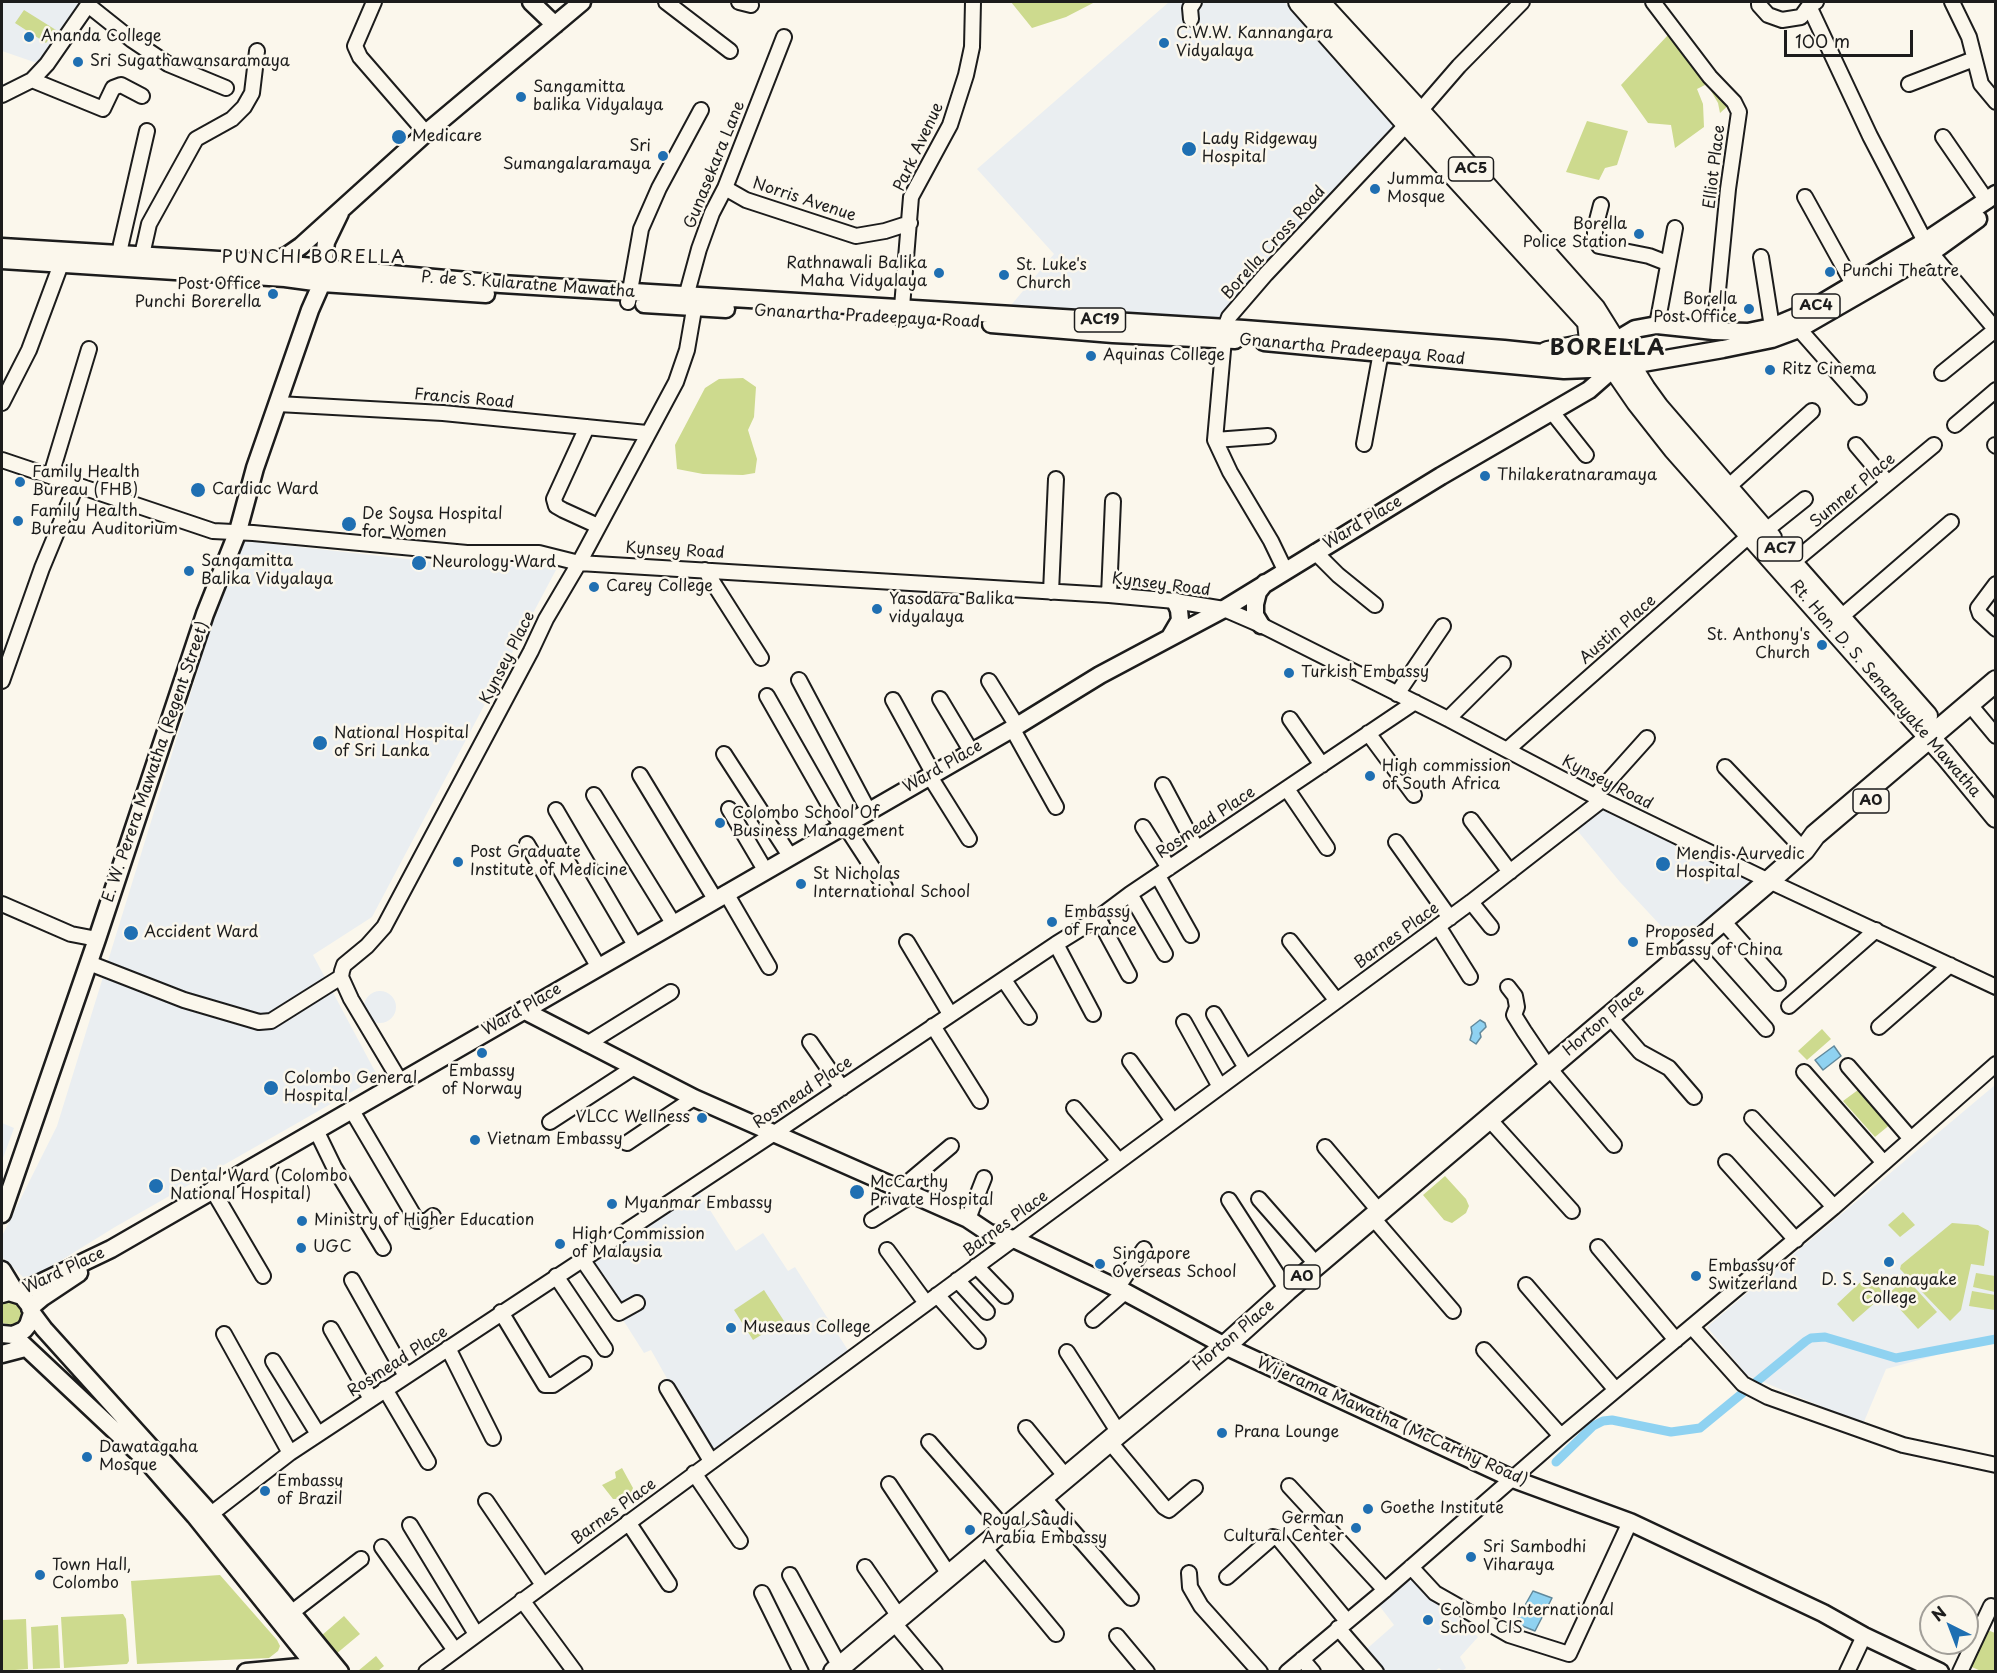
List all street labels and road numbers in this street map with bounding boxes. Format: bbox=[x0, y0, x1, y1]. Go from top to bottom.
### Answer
street label: Gunasekara Lane bbox=[681, 98, 749, 232]
street label: Park Avenue bbox=[890, 100, 948, 194]
street label: Elliot Place bbox=[1700, 124, 1730, 210]
road number: AC5 bbox=[1448, 157, 1494, 181]
street label: Norris Avenue bbox=[750, 174, 858, 226]
street label: Borella Cross Road bbox=[1218, 182, 1330, 304]
street label: P. de S. Kularatne Mawatha bbox=[420, 268, 636, 302]
road number: AC4 bbox=[1792, 294, 1840, 318]
street label: Gnanartha Pradeepaya Road bbox=[753, 301, 981, 333]
road number: AC19 bbox=[1074, 308, 1126, 332]
street label: Gnanartha Pradeepaya Road bbox=[1238, 331, 1466, 369]
street label: Francis Road bbox=[413, 385, 515, 413]
street label: Sumner Place bbox=[1806, 450, 1900, 532]
street label: Ward Place bbox=[1320, 492, 1406, 554]
road number: AC7 bbox=[1758, 537, 1802, 561]
street label: Kynsey Road bbox=[625, 539, 725, 563]
street label: Kynsey Road bbox=[1111, 569, 1211, 601]
street label: Rt. Hon. D. S. Senanayake Mawatha bbox=[1786, 577, 1984, 801]
street label: Austin Place bbox=[1576, 591, 1660, 669]
street label: Kynsey Place bbox=[476, 608, 540, 708]
street label: E. W. Perera Mawatha (Regent Street) bbox=[99, 619, 213, 905]
street label: Ward Place bbox=[900, 737, 986, 797]
street label: Kynsey Road bbox=[1558, 752, 1656, 814]
street label: Rosmead Place bbox=[1153, 783, 1259, 863]
road number: A0 bbox=[1853, 789, 1889, 813]
street label: Barnes Place bbox=[1351, 899, 1443, 973]
street label: Ward Place bbox=[479, 980, 565, 1040]
street label: Horton Place bbox=[1559, 981, 1649, 1061]
street label: Rosmead Place bbox=[750, 1053, 856, 1133]
street label: Barnes Place bbox=[960, 1187, 1052, 1261]
street label: Ward Place bbox=[20, 1244, 108, 1298]
road number: A0 bbox=[1284, 1265, 1320, 1289]
street label: Horton Place bbox=[1189, 1296, 1279, 1376]
street label: Rosmead Place bbox=[344, 1323, 452, 1401]
street label: Wijerama Mawatha (McCarthy Road) bbox=[1254, 1353, 1530, 1491]
street label: Barnes Place bbox=[568, 1475, 660, 1549]

